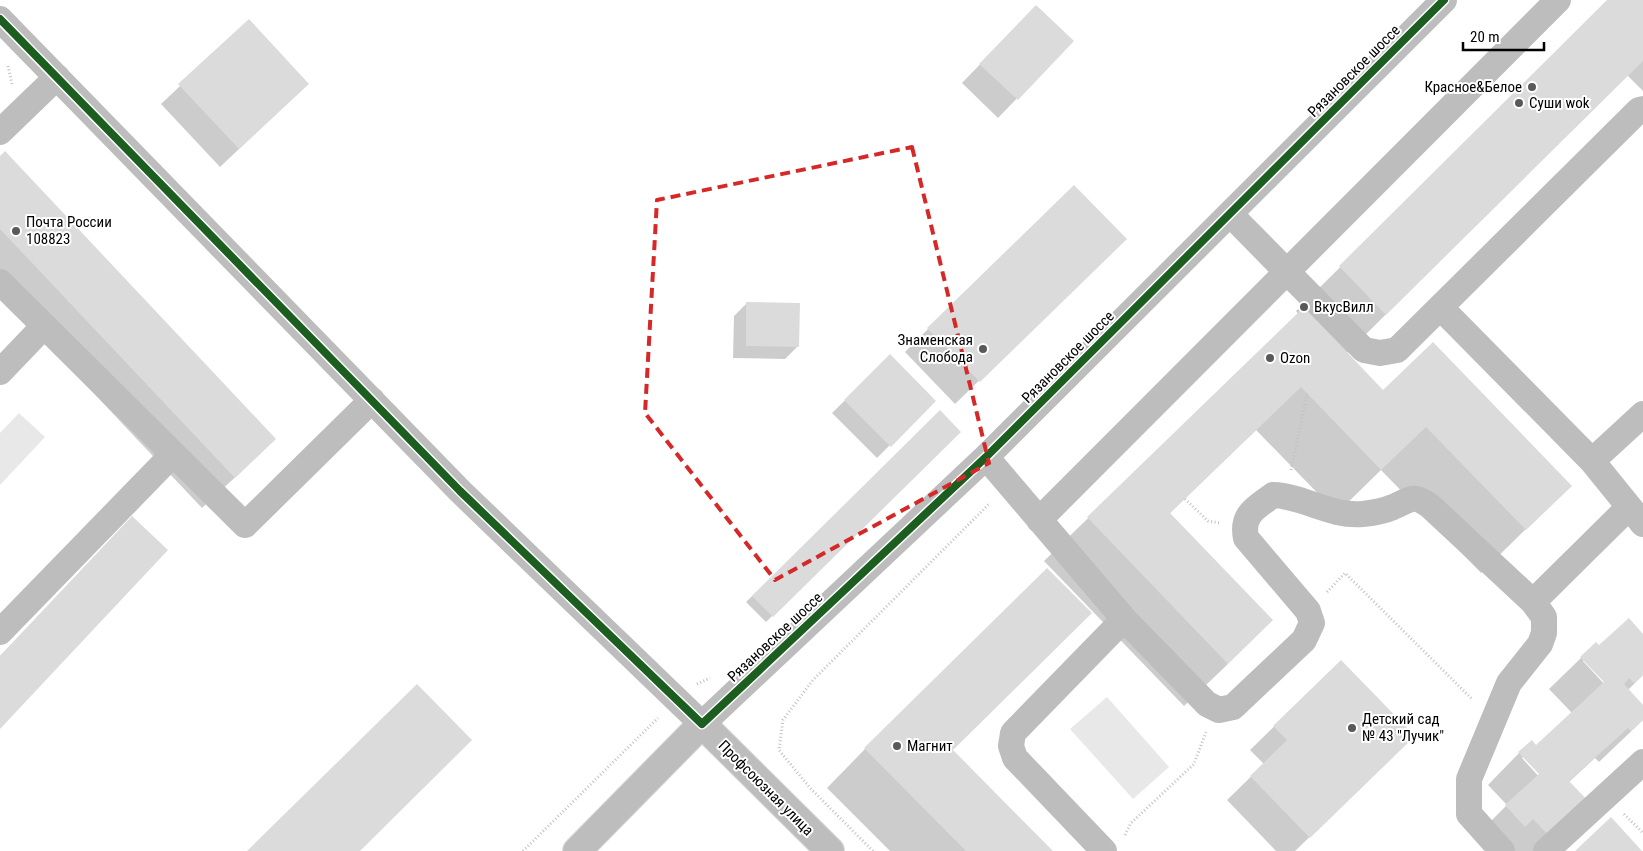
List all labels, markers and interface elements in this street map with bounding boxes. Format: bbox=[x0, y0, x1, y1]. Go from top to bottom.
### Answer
scale bar bbox=[1463, 20, 1544, 52]
street label: Рязановское шоссе bbox=[1304, 21, 1404, 121]
text: 20 m bbox=[1470, 28, 1500, 46]
place label: Красное&Белое bbox=[1424, 78, 1522, 96]
marker: Красное&Белое bbox=[1526, 81, 1538, 93]
place label: Суши wok bbox=[1529, 94, 1590, 112]
marker: Суши wok bbox=[1513, 97, 1525, 109]
place label: Почта России 108823 bbox=[26, 213, 112, 248]
marker: Почта России 108823 bbox=[10, 225, 22, 237]
place label: ВкусВилл bbox=[1314, 298, 1374, 316]
marker: ВкусВилл bbox=[1298, 301, 1310, 313]
street label: Рязановское шоссе bbox=[1018, 307, 1118, 407]
place label: Знаменская Слобода bbox=[898, 331, 973, 366]
marker: Знаменская Слобода bbox=[977, 343, 989, 355]
place label: Ozon bbox=[1280, 349, 1310, 367]
marker: Ozon bbox=[1264, 352, 1276, 364]
street label: Рязановское шоссе bbox=[724, 588, 826, 686]
place label: Детский сад № 43 "Лучик" bbox=[1362, 710, 1444, 745]
marker: Детский сад № 43 "Лучик" bbox=[1346, 722, 1358, 734]
street label: Профсоюзная улица bbox=[715, 737, 817, 839]
place label: Магнит bbox=[907, 737, 953, 755]
marker: Магнит bbox=[891, 740, 903, 752]

